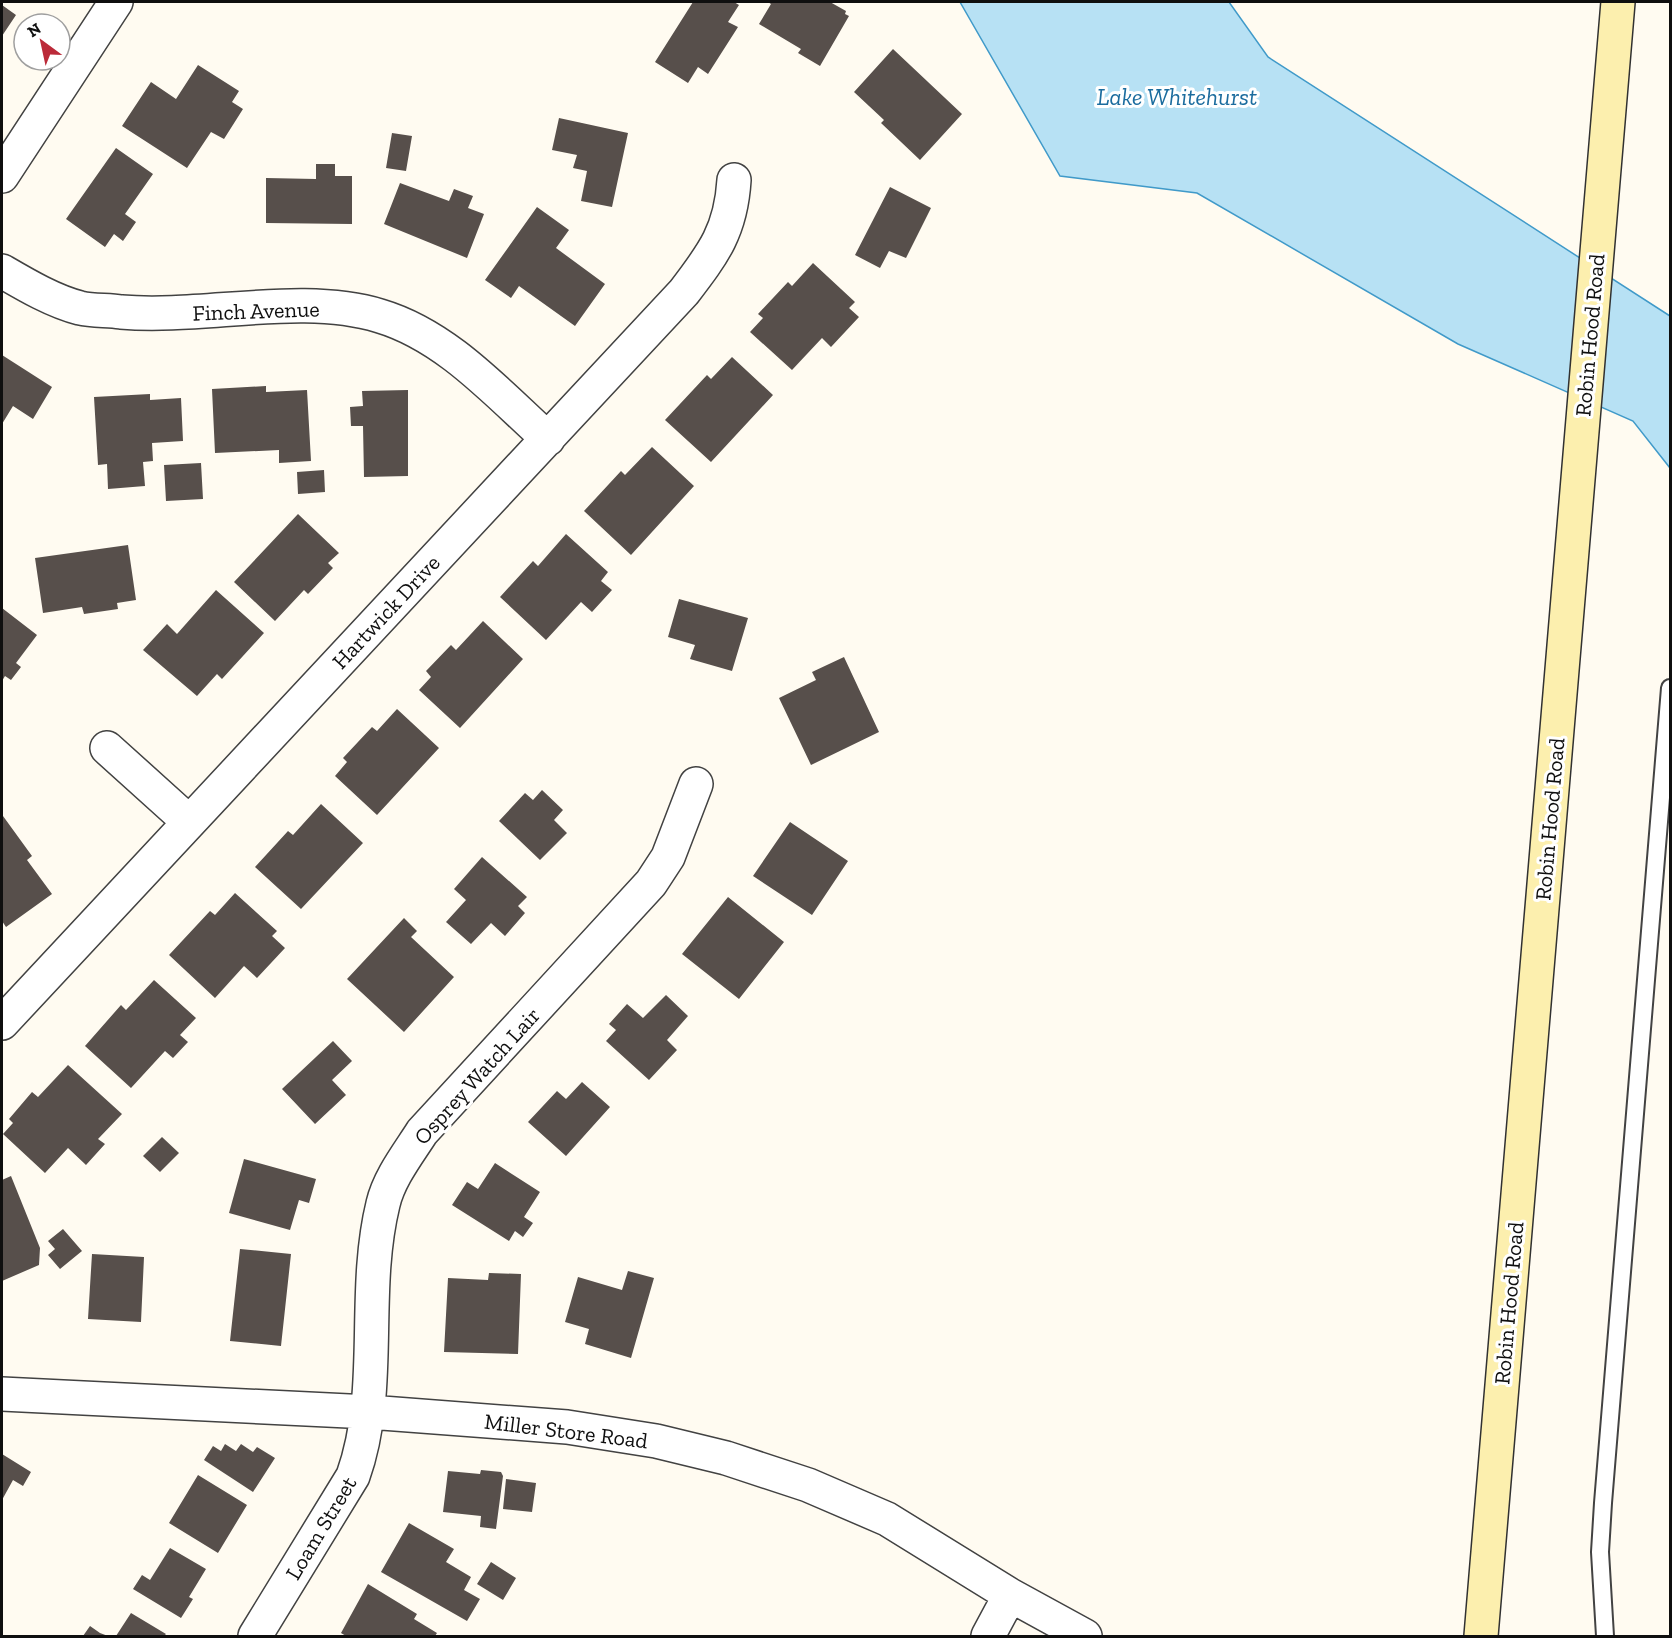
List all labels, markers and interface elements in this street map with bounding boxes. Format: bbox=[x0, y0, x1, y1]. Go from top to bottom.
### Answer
north arrow bbox=[12, 12, 72, 72]
text: N bbox=[24, 19, 44, 41]
water label: Lake Whitehurst bbox=[1097, 82, 1257, 111]
street label: Robin Hood Road bbox=[1569, 253, 1611, 417]
street label: Finch Avenue bbox=[192, 295, 320, 327]
street label: Hartwick Drive bbox=[326, 549, 446, 675]
street label: Robin Hood Road bbox=[1529, 737, 1571, 901]
street label: Osprey Watch Lair bbox=[408, 1002, 546, 1150]
street label: Robin Hood Road bbox=[1488, 1221, 1530, 1385]
street label: Miller Store Road bbox=[483, 1408, 649, 1454]
street label: Loam Street bbox=[280, 1471, 363, 1585]

